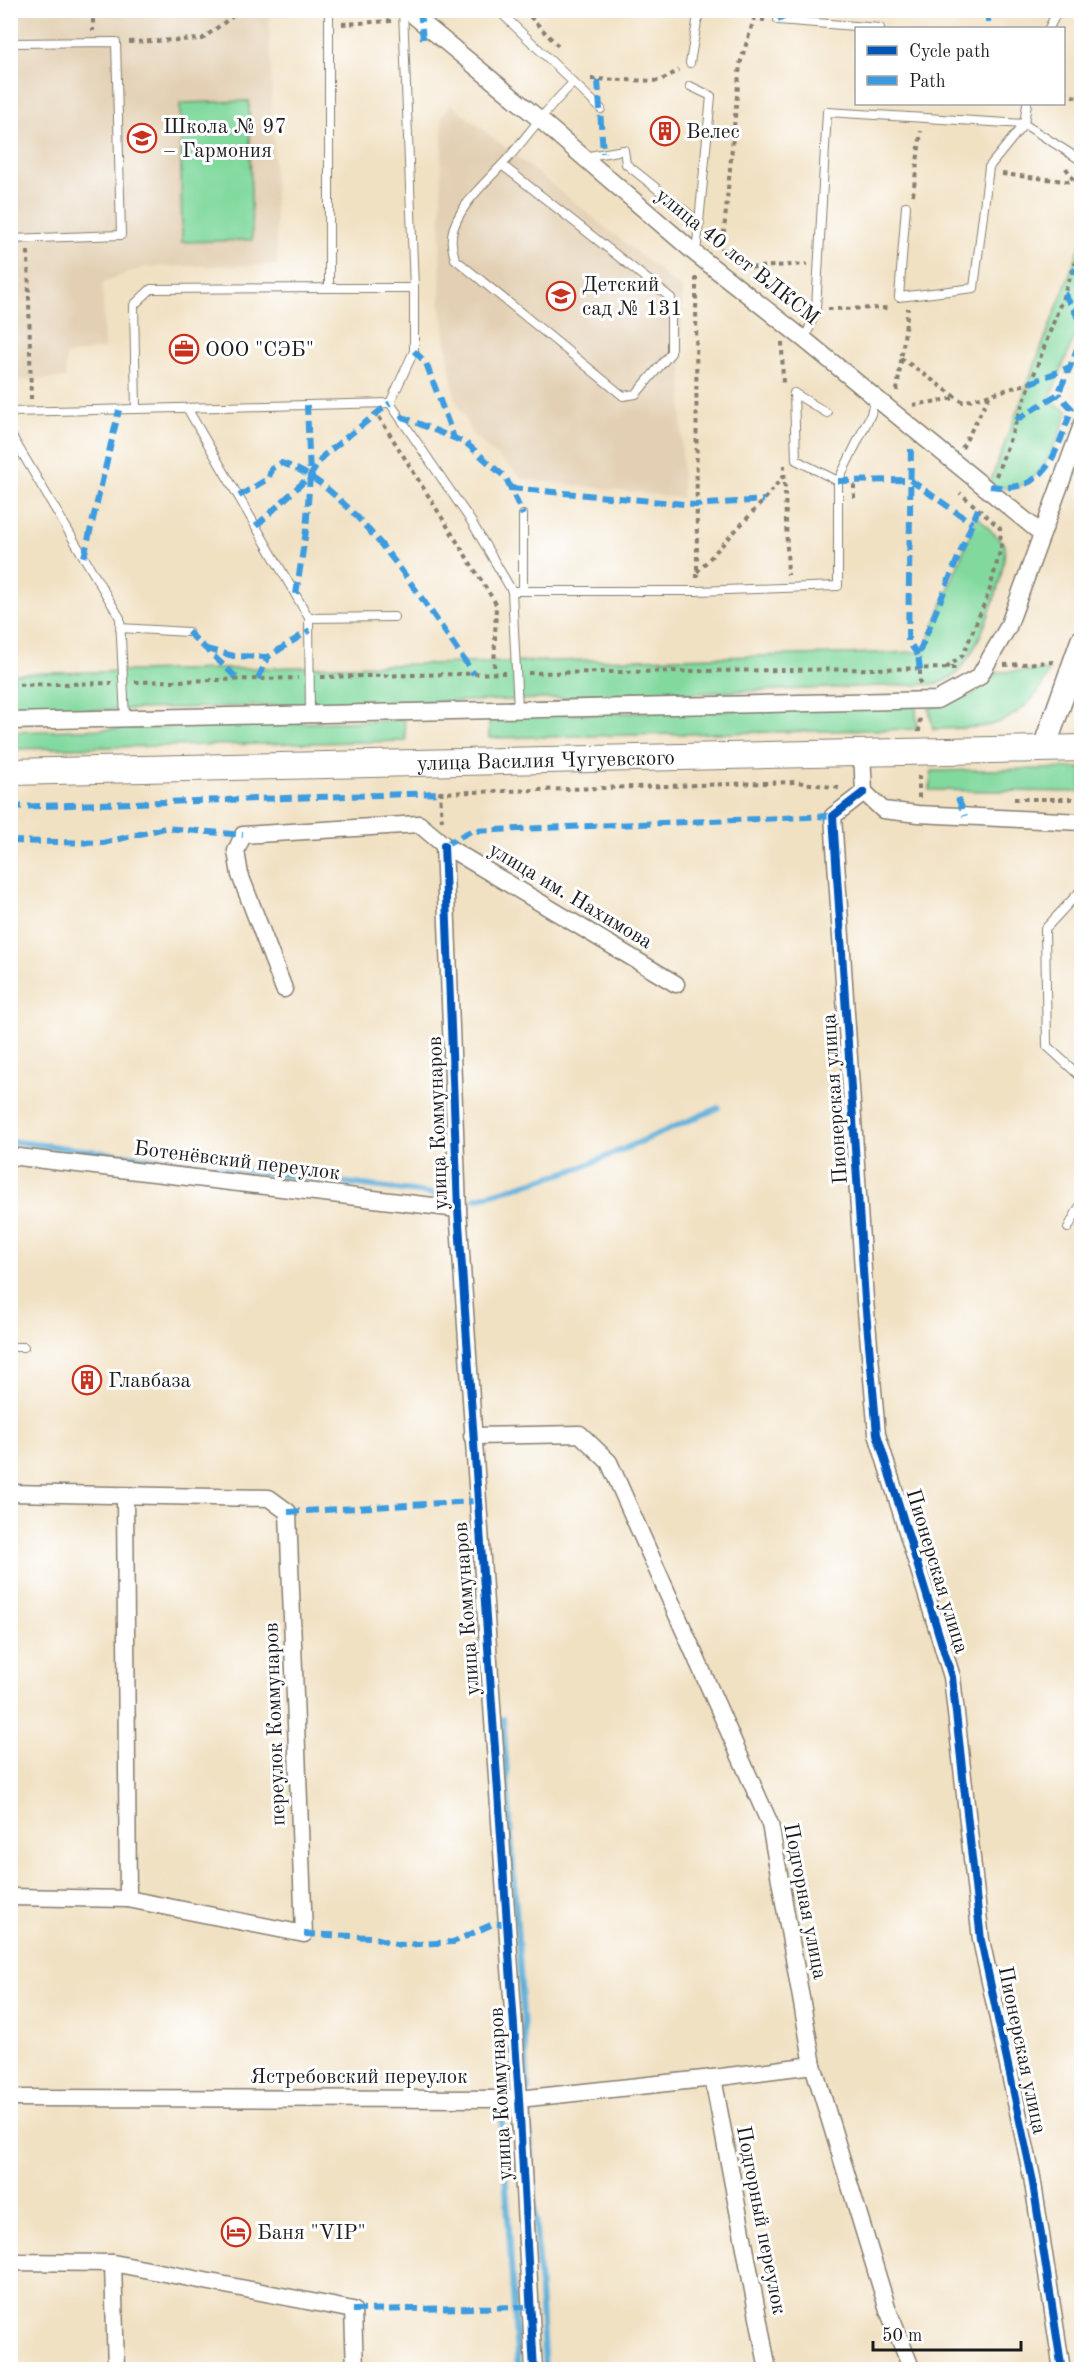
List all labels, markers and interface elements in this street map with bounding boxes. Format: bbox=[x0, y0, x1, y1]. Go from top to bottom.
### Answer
legend bbox=[855, 27, 1065, 105]
text: Cycle path bbox=[909, 43, 990, 61]
text: Path bbox=[909, 73, 946, 91]
building icon: Велес bbox=[649, 115, 681, 147]
place label: Школа № 97 – Гармония bbox=[163, 117, 287, 162]
school or university icon: Школа № 97 – Гармония bbox=[126, 122, 158, 154]
place label: Велес bbox=[686, 122, 740, 143]
street label: улица 40 лет ВЛКСМ bbox=[651, 185, 823, 329]
place label: Детский сад № 131 bbox=[582, 275, 683, 320]
school or university icon: Детский сад № 131 bbox=[545, 280, 577, 312]
office icon: ООО "СЭБ" bbox=[168, 333, 200, 365]
place label: ООО "СЭБ" bbox=[205, 340, 314, 361]
street label: улица Василия Чугуевского bbox=[417, 748, 675, 775]
street label: улица им. Нахимова bbox=[485, 839, 656, 953]
street label: Пионерская улица bbox=[819, 1013, 852, 1185]
street label: улица Коммунаров bbox=[425, 1036, 452, 1210]
street label: Ботенёвский переулок bbox=[133, 1138, 342, 1185]
building icon: Главбаза bbox=[71, 1364, 103, 1396]
place label: Главбаза bbox=[108, 1371, 191, 1392]
street label: Пионерская улица bbox=[902, 1487, 972, 1656]
street label: улица Коммунаров bbox=[451, 1521, 484, 1696]
street label: переулок Коммунаров bbox=[261, 1622, 290, 1826]
street label: Подгорная улица bbox=[779, 1822, 830, 1981]
street label: Пионерская улица bbox=[993, 1965, 1050, 2136]
street label: улица Коммунаров bbox=[486, 2007, 517, 2181]
street label: Ястребовский переулок bbox=[250, 2067, 468, 2088]
street label: Подгорный переулок bbox=[732, 2124, 789, 2317]
hotel icon: Баня "VIP" bbox=[220, 2216, 252, 2248]
place label: Баня "VIP" bbox=[257, 2223, 366, 2244]
scale bar bbox=[873, 2314, 1022, 2352]
text: 50 m bbox=[882, 2327, 922, 2345]

